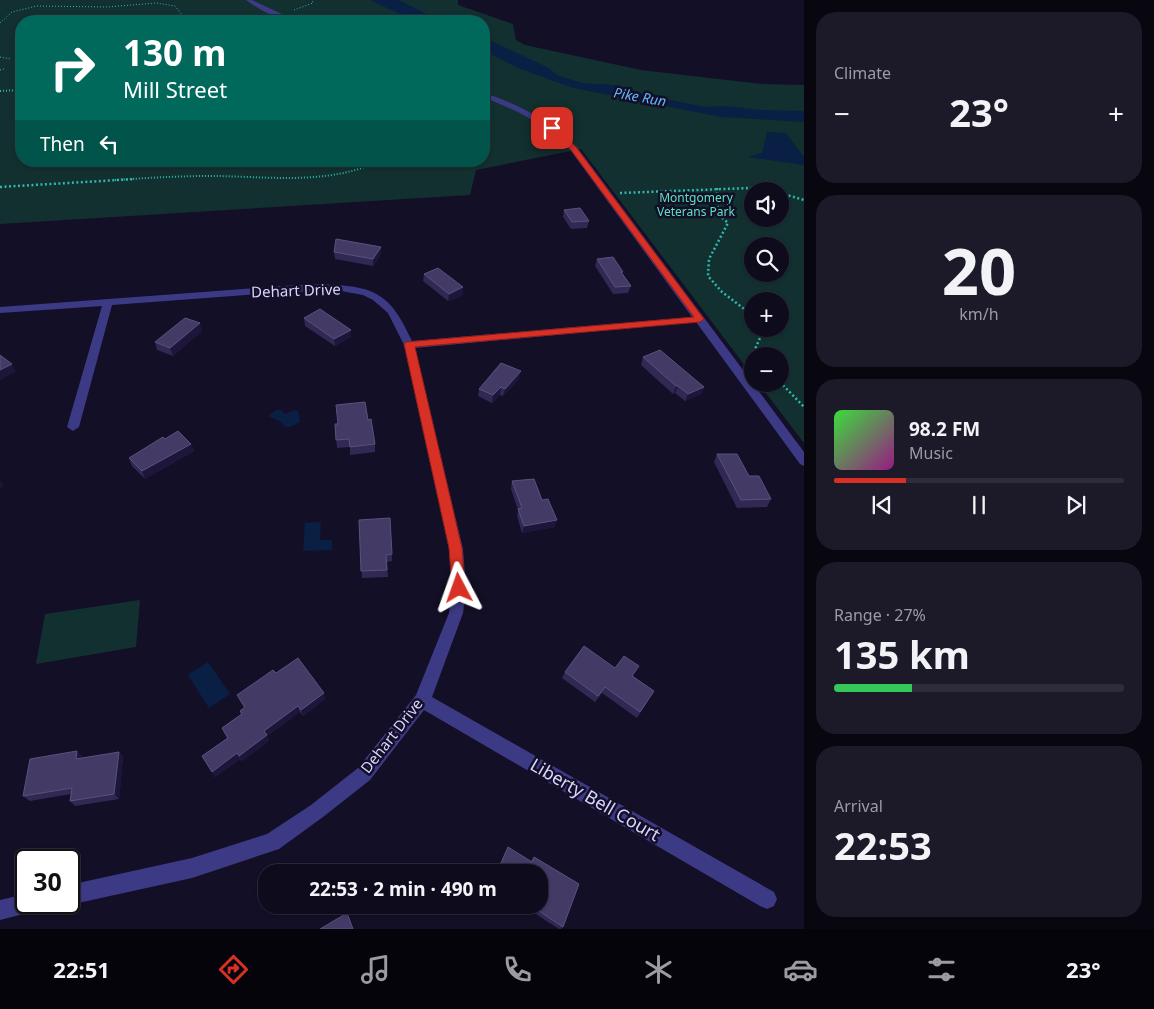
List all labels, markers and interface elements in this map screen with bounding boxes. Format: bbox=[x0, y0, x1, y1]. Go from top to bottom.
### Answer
text: 130 m bbox=[123, 29, 226, 76]
icon: right bbox=[40, 35, 105, 100]
text: Climate bbox=[834, 62, 891, 84]
text: Mill Street bbox=[123, 74, 227, 104]
water label: Pike Run bbox=[612, 83, 668, 110]
text: 23° bbox=[949, 86, 1009, 138]
text: − bbox=[834, 94, 850, 132]
text: + bbox=[1108, 94, 1124, 132]
pin bbox=[531, 107, 573, 149]
icon: arrive bbox=[538, 114, 566, 142]
icon: left bbox=[95, 130, 123, 158]
text: Then bbox=[40, 131, 85, 157]
map controls bbox=[744, 182, 789, 392]
button: sound bbox=[744, 182, 789, 227]
park label: Montgomery Veterans Park bbox=[657, 189, 736, 220]
text: 20 bbox=[942, 226, 1016, 314]
button: search bbox=[744, 237, 789, 282]
street label: Dehart Drive bbox=[251, 278, 341, 302]
button: + bbox=[744, 292, 789, 337]
text: km/h bbox=[959, 303, 999, 325]
button: − bbox=[744, 347, 789, 392]
text: 98.2 FM bbox=[909, 416, 980, 442]
text: Music bbox=[909, 442, 953, 464]
icon: previous bbox=[868, 491, 896, 519]
icon: pause bbox=[965, 491, 993, 519]
icon: next bbox=[1062, 491, 1090, 519]
position arrow bbox=[432, 561, 484, 613]
text: Range · 27% bbox=[834, 604, 926, 626]
text: 135 km bbox=[834, 628, 970, 680]
street label: Dehart Drive bbox=[356, 694, 427, 777]
street label: Liberty Bell Court bbox=[526, 752, 665, 846]
text: Arrival bbox=[834, 795, 883, 817]
text: 22:53 bbox=[834, 819, 932, 871]
speed limit sign: 30 bbox=[15, 849, 80, 914]
text: 22:53 · 2 min · 490 m bbox=[309, 876, 497, 902]
icon: directions bbox=[216, 952, 251, 987]
icon: music bbox=[358, 952, 393, 987]
icon: phone bbox=[500, 952, 535, 987]
icon: climate bbox=[641, 952, 676, 987]
icon: car bbox=[783, 952, 818, 987]
icon: filters bbox=[924, 952, 959, 987]
text: 22:51 bbox=[53, 954, 110, 984]
text: 23° bbox=[1066, 954, 1101, 984]

